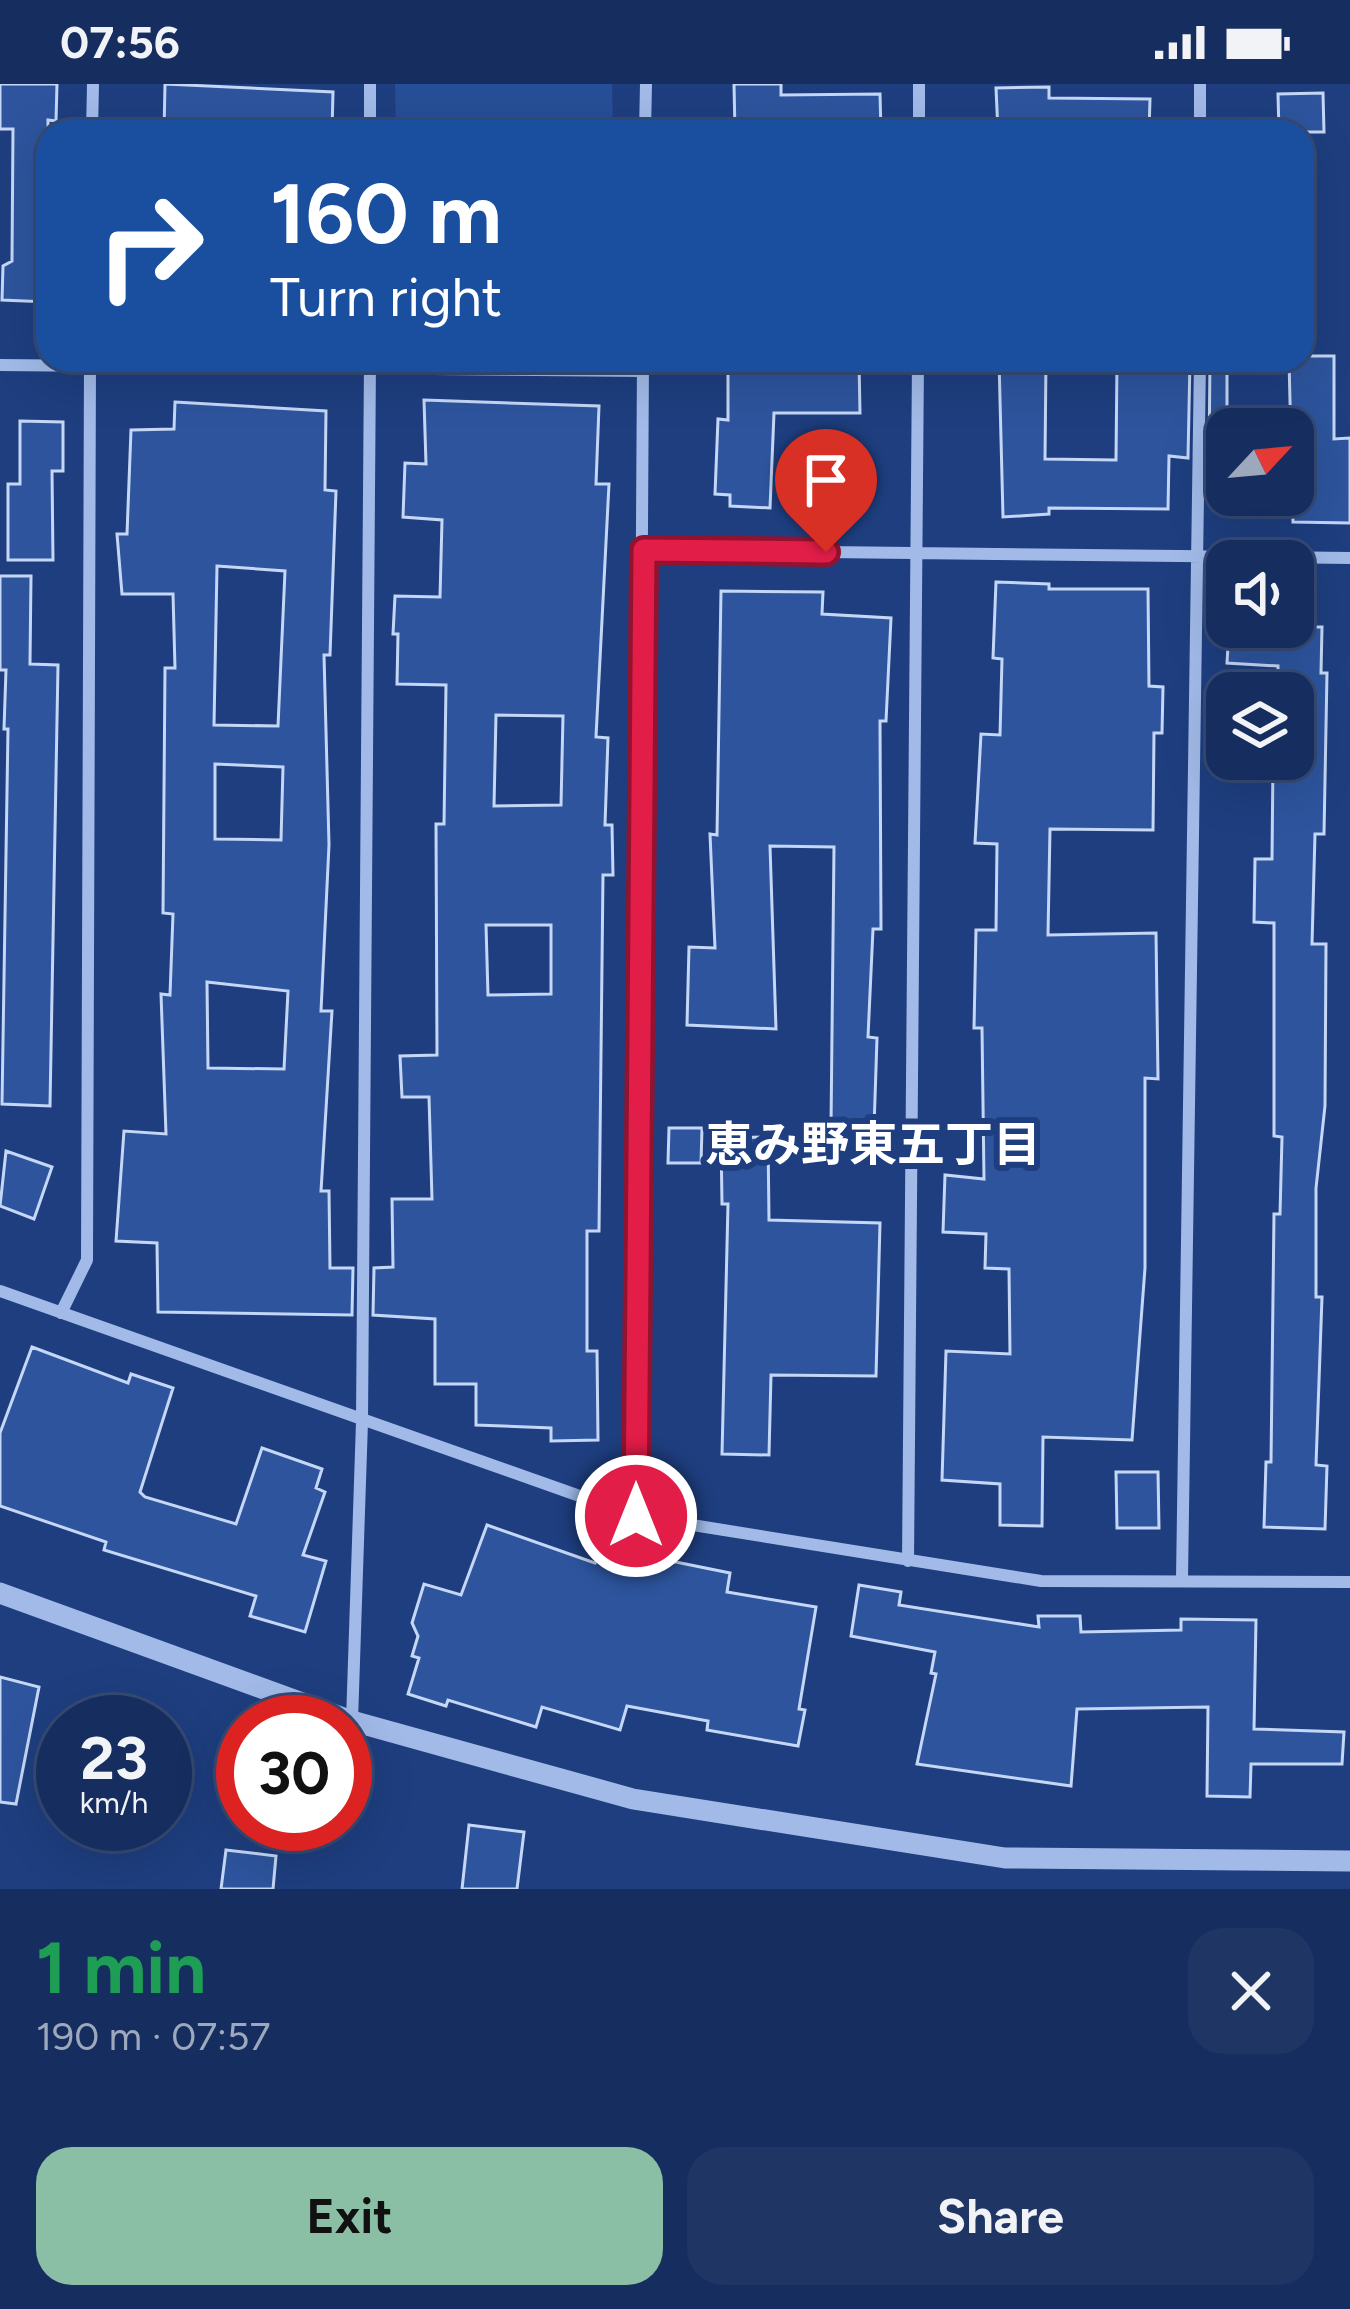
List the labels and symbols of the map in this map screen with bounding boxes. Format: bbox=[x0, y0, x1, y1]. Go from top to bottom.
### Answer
north arrow bbox=[1206, 408, 1314, 516]
pin bbox=[775, 429, 877, 552]
district label: 恵み野東五丁目 bbox=[705, 1115, 1041, 1173]
position arrow bbox=[573, 1453, 699, 1579]
speed limit sign: 30 bbox=[216, 1695, 372, 1851]

